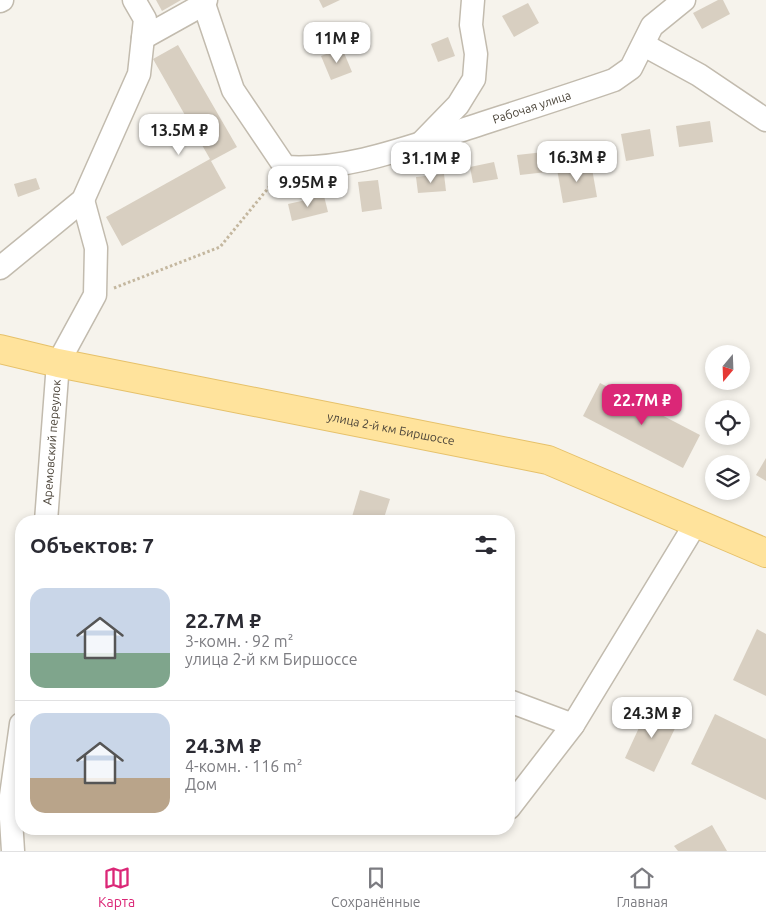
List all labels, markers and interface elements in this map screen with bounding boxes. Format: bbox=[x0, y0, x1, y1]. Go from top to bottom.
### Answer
pin: 11M ₽ bbox=[302, 22, 372, 64]
text: 11M ₽ bbox=[314, 29, 360, 47]
street label: Рабочая улица bbox=[491, 88, 572, 126]
pin: 13.5M ₽ bbox=[133, 114, 225, 156]
text: 13.5M ₽ bbox=[150, 121, 208, 139]
pin: 16.3M ₽ bbox=[531, 140, 623, 183]
pin: 31.1M ₽ bbox=[385, 142, 477, 184]
text: 16.3M ₽ bbox=[548, 148, 606, 166]
text: 31.1M ₽ bbox=[402, 149, 460, 167]
pin: 9.95M ₽ bbox=[262, 166, 354, 208]
text: 9.95M ₽ bbox=[279, 173, 337, 191]
north arrow bbox=[705, 345, 750, 390]
map controls bbox=[705, 345, 750, 500]
street label: Аремовский переулок bbox=[40, 379, 63, 505]
pin: 22.7M ₽ bbox=[596, 384, 688, 426]
text: 22.7M ₽ bbox=[613, 391, 671, 409]
button: locate bbox=[705, 400, 750, 445]
street label: улица 2-й км Биршоссе bbox=[326, 409, 456, 447]
button: layers bbox=[705, 455, 750, 500]
icon: filters bbox=[472, 531, 500, 559]
text: Объектов: 7 bbox=[30, 533, 154, 557]
icon: home bbox=[70, 608, 130, 668]
text: 22.7M ₽ bbox=[185, 608, 261, 632]
text: 3-комн. · 92 m² bbox=[185, 632, 293, 650]
text: улица 2-й км Биршоссе bbox=[185, 650, 358, 668]
pin: 24.3M ₽ bbox=[606, 696, 698, 739]
text: 24.3M ₽ bbox=[623, 704, 681, 722]
icon: home bbox=[70, 733, 130, 793]
text: 24.3M ₽ bbox=[185, 733, 261, 757]
text: 4-комн. · 116 m² bbox=[185, 757, 302, 775]
text: Дом bbox=[185, 775, 217, 793]
tab: Карта bbox=[98, 864, 135, 910]
tab: Сохранённые bbox=[331, 864, 421, 910]
tab: Главная bbox=[616, 864, 668, 910]

